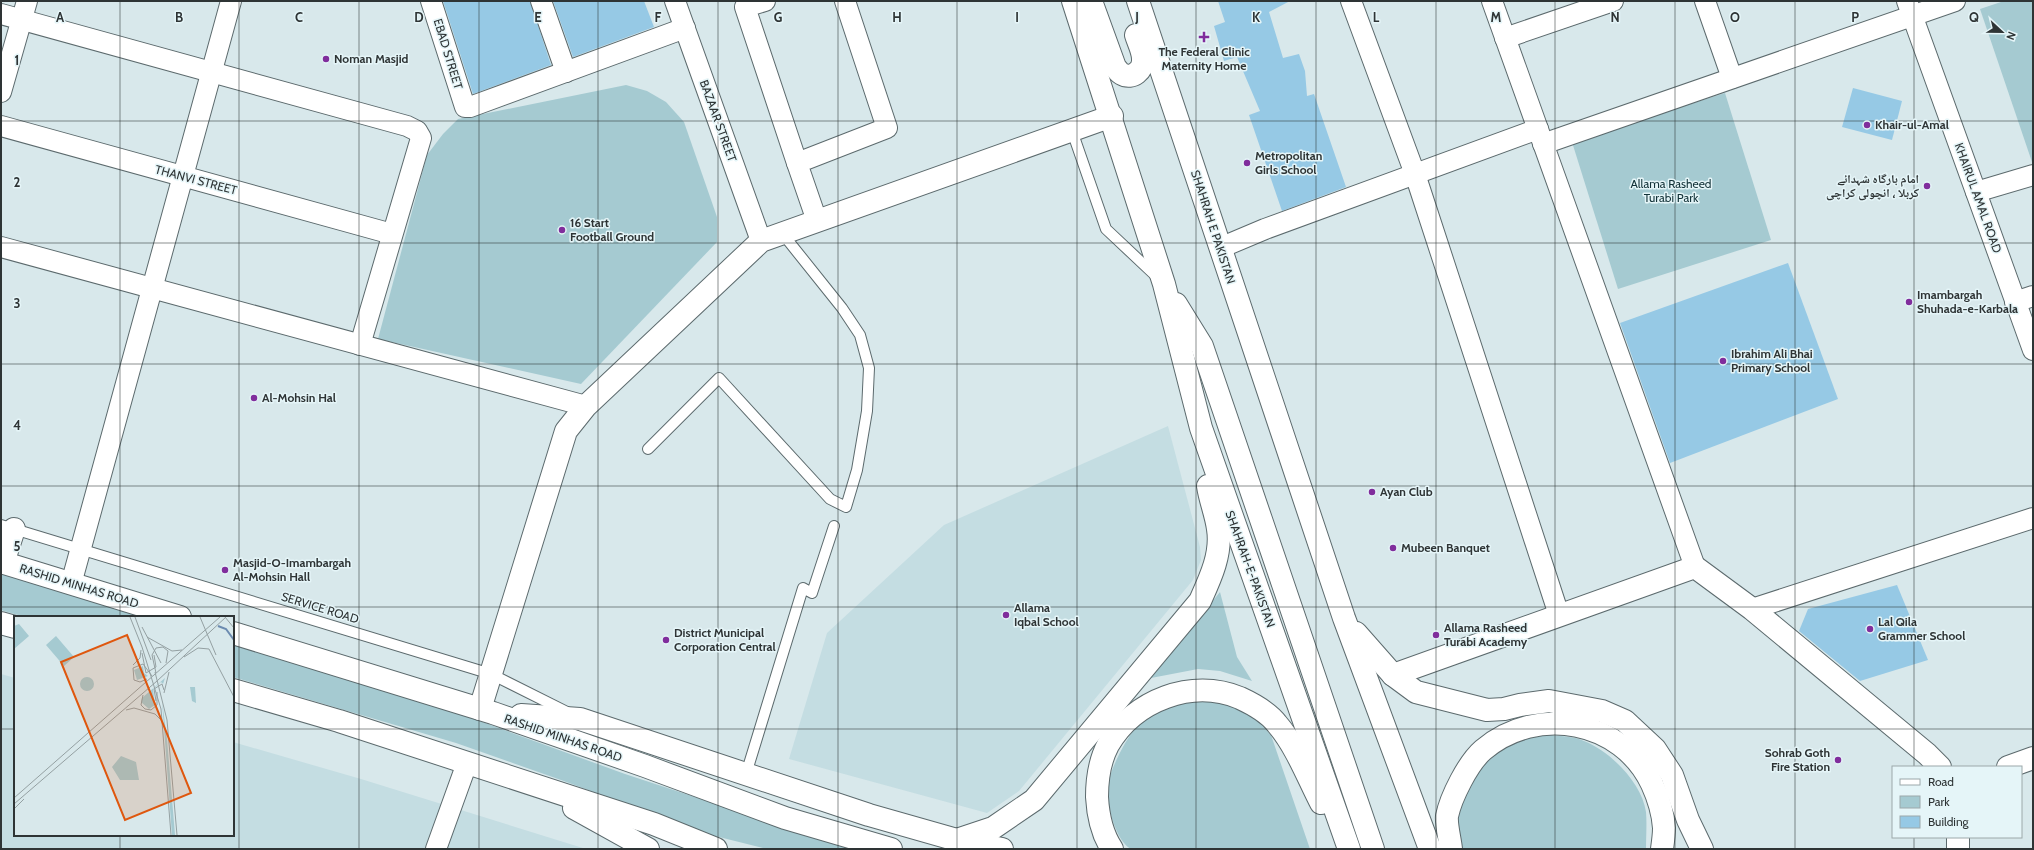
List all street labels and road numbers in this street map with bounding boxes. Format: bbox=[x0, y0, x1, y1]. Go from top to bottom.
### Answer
street label: EBAD STREET bbox=[431, 17, 466, 92]
street label: BAZAAR STREET bbox=[697, 78, 740, 164]
street label: KHAIRUL AMAL ROAD bbox=[1952, 141, 2005, 255]
street label: THANVI STREET bbox=[154, 161, 239, 198]
street label: SHAHRAH E PAKISTAN bbox=[1188, 168, 1239, 286]
street label: SHAHRAH-E-PAKISTAN bbox=[1222, 508, 1279, 629]
street label: RASHID MINHAS ROAD bbox=[18, 560, 141, 611]
street label: SERVICE ROAD bbox=[279, 589, 361, 627]
street label: RASHID MINHAS ROAD bbox=[502, 710, 624, 765]

